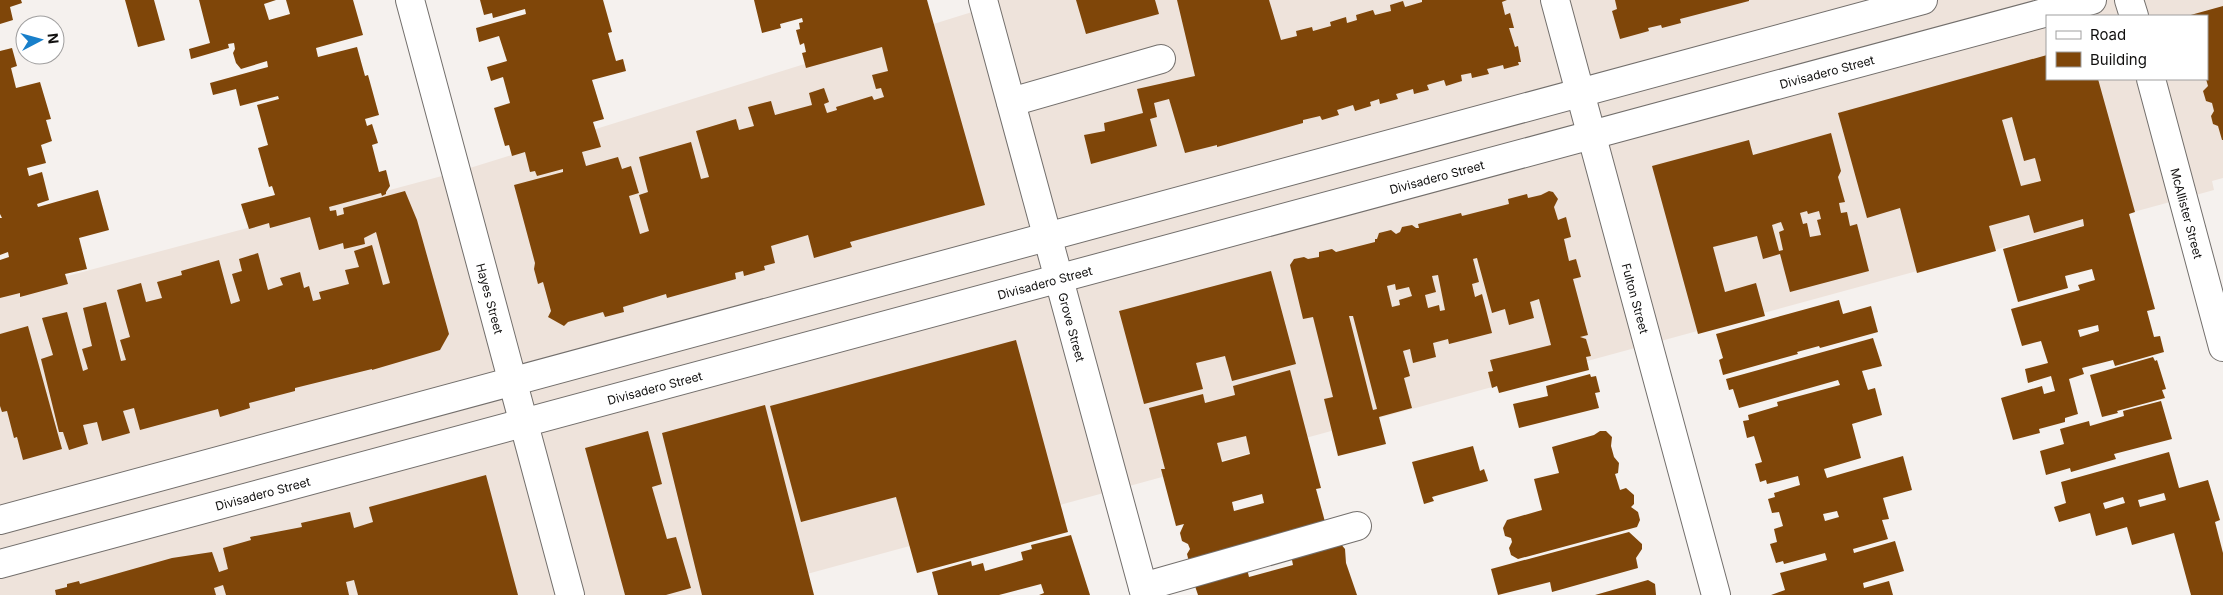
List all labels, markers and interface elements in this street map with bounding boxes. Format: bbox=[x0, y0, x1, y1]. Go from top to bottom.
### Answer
north arrow bbox=[15, 15, 65, 65]
legend bbox=[2046, 15, 2208, 80]
text: Road bbox=[2090, 25, 2126, 44]
text: N bbox=[44, 32, 62, 45]
text: Building bbox=[2090, 50, 2147, 69]
street label: Divisadero Street bbox=[1778, 52, 1876, 91]
street label: Divisadero Street bbox=[1388, 157, 1486, 197]
street label: McAllister Street bbox=[2168, 166, 2206, 260]
street label: Hayes Street bbox=[474, 261, 507, 335]
street label: Fulton Street bbox=[1619, 261, 1652, 335]
street label: Divisadero Street bbox=[996, 262, 1094, 302]
street label: Grove Street bbox=[1055, 291, 1089, 363]
street label: Divisadero Street bbox=[606, 368, 704, 407]
street label: Divisadero Street bbox=[214, 473, 312, 513]

